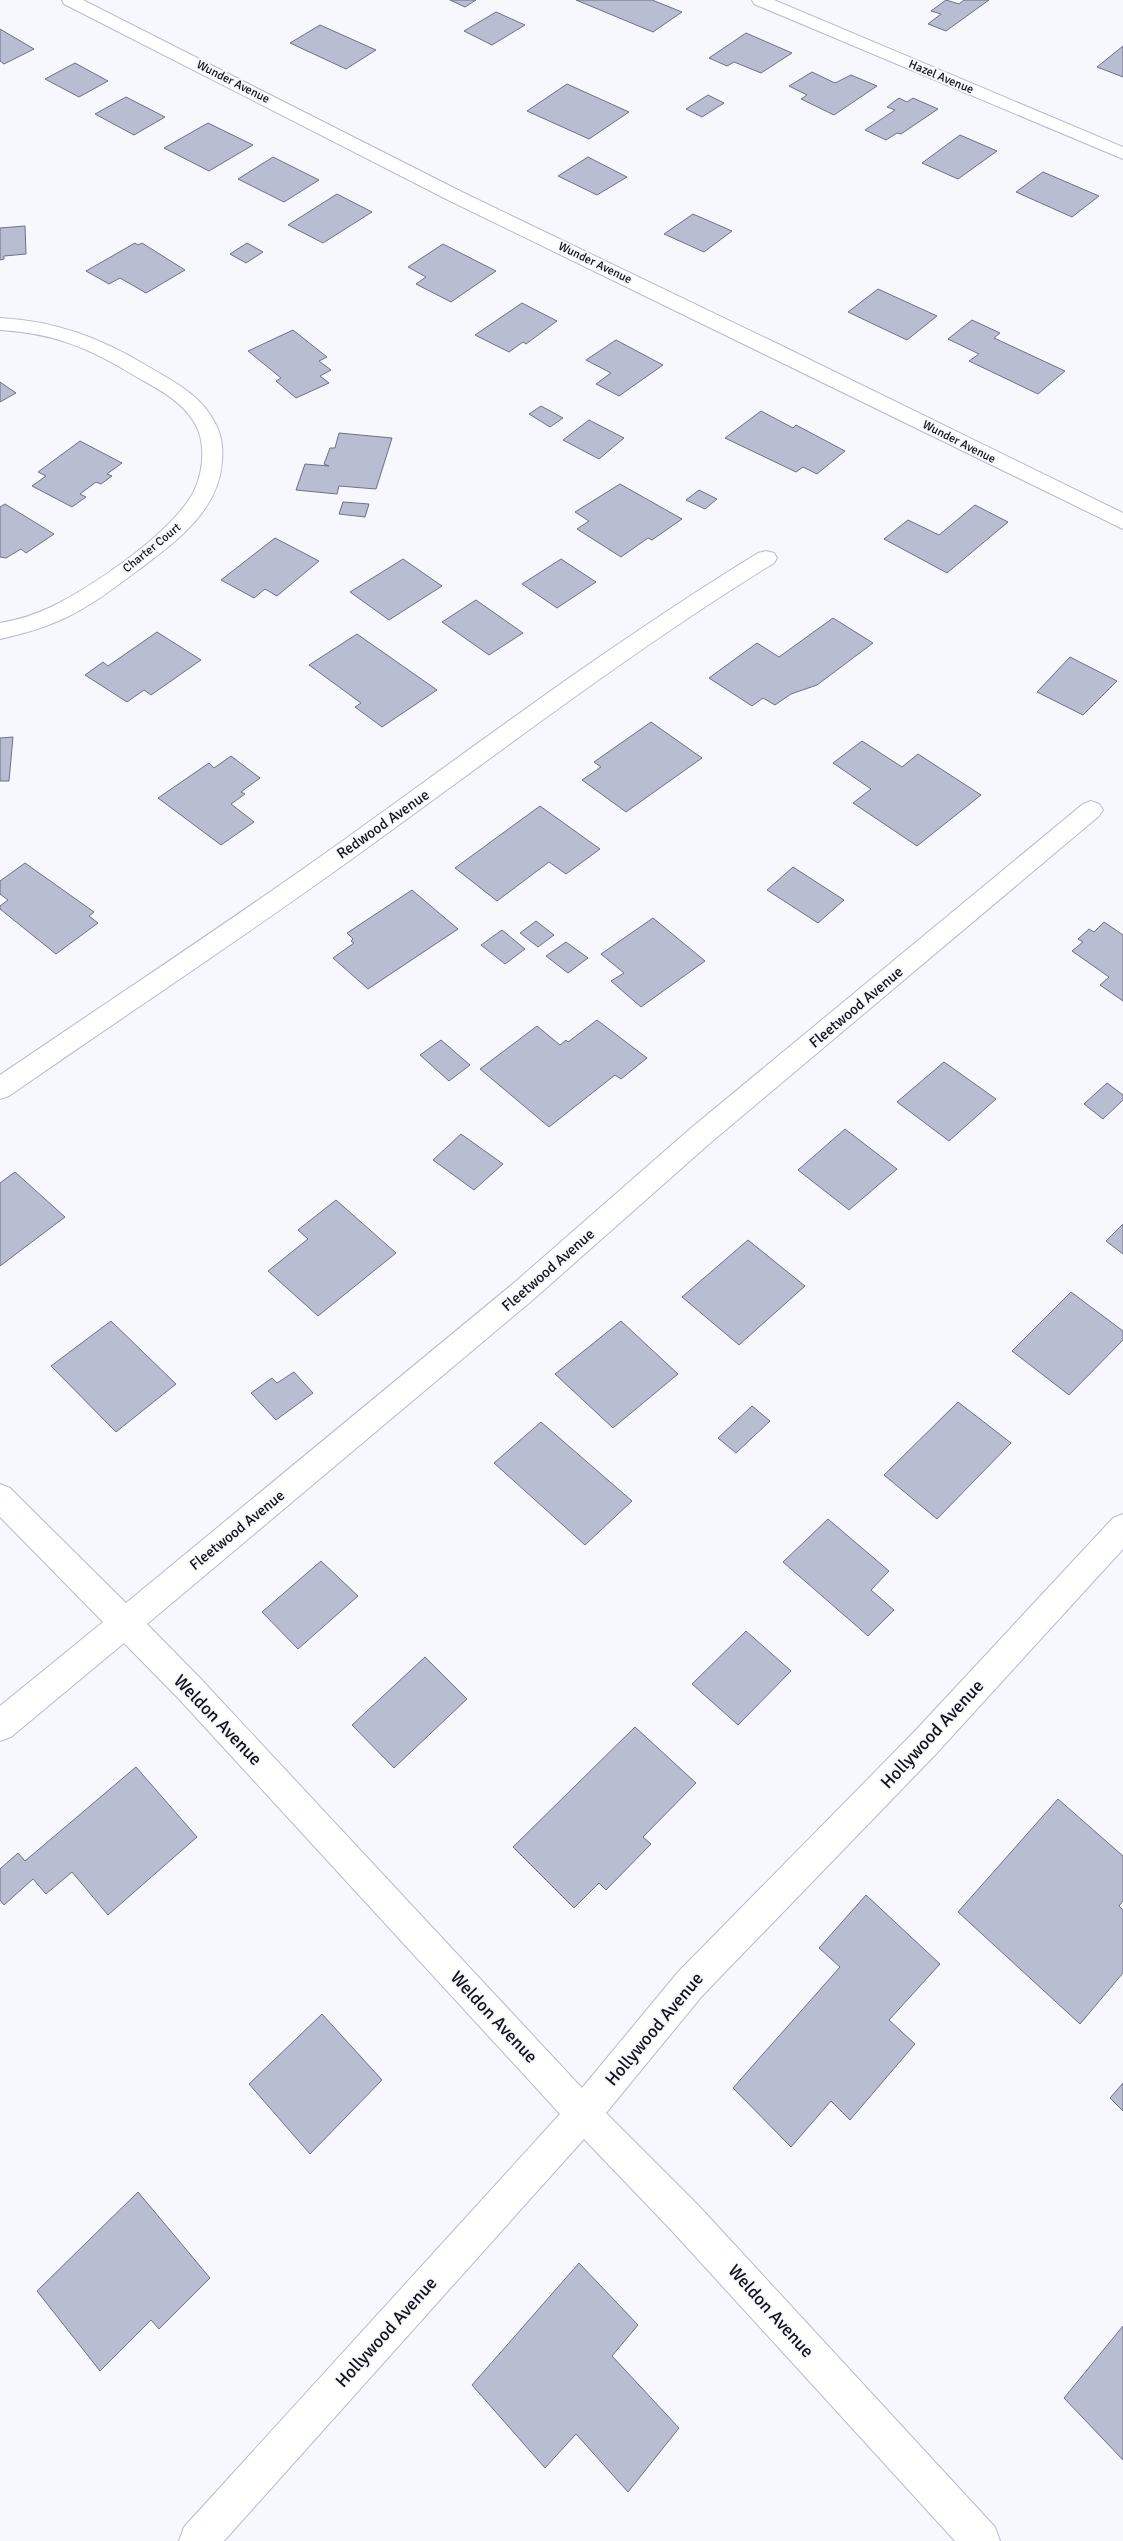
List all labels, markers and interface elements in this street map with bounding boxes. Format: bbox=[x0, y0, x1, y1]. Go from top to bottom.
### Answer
street label: Wunder Avenue bbox=[194, 57, 272, 107]
street label: Hazel Avenue bbox=[906, 57, 976, 97]
street label: Wunder Avenue bbox=[556, 239, 634, 287]
street label: Wunder Avenue bbox=[920, 417, 998, 467]
street label: Charter Court bbox=[120, 520, 184, 576]
street label: Redwood Avenue bbox=[333, 785, 433, 863]
street label: Fleetwood Avenue bbox=[805, 963, 907, 1051]
street label: Fleetwood Avenue bbox=[498, 1225, 598, 1315]
street label: Fleetwood Avenue bbox=[186, 1486, 288, 1574]
street label: Weldon Avenue bbox=[169, 1670, 267, 1770]
street label: Hollywood Avenue bbox=[876, 1675, 988, 1793]
street label: Weldon Avenue bbox=[446, 1966, 542, 2068]
street label: Hollywood Avenue bbox=[600, 1968, 708, 2090]
street label: Weldon Avenue bbox=[723, 2260, 819, 2362]
street label: Hollywood Avenue bbox=[331, 2272, 441, 2392]

